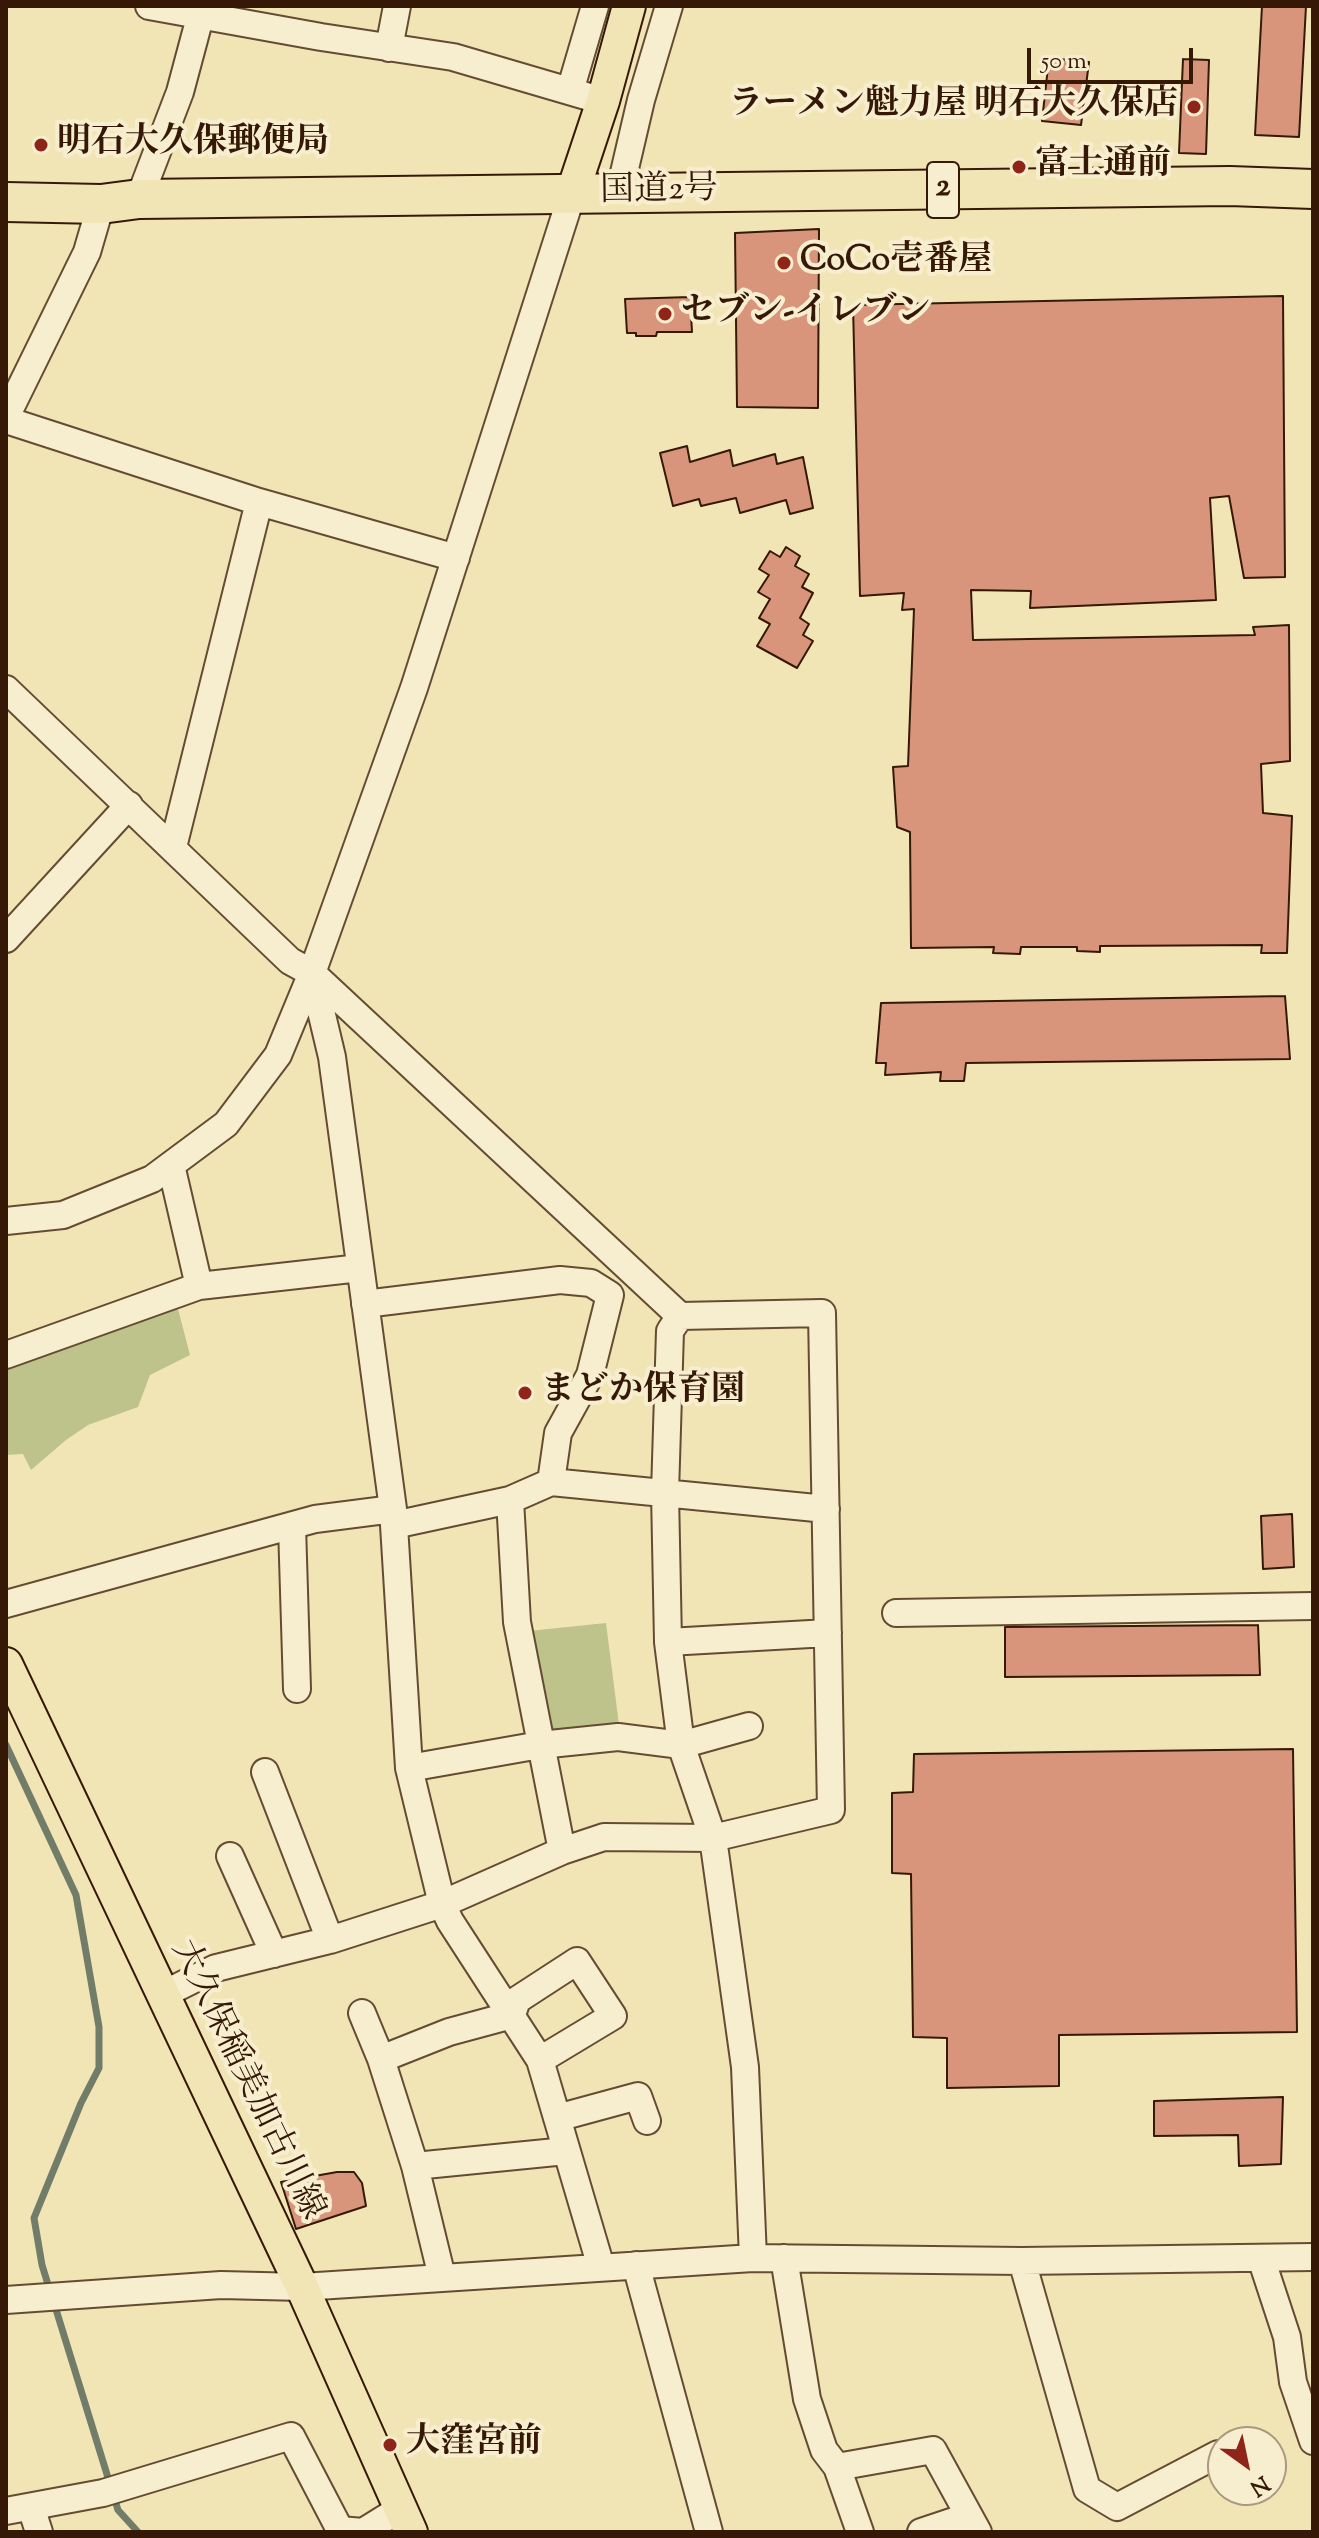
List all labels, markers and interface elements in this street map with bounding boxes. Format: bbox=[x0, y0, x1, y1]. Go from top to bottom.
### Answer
scale bar bbox=[1031, 32, 1197, 82]
text: 50 m bbox=[1041, 45, 1087, 79]
place label: ラーメン魁力屋 明石大久保店 bbox=[729, 87, 1178, 127]
marker: ラーメン魁力屋 明石大久保店 bbox=[1185, 98, 1203, 116]
place label: 明石大久保郵便局 bbox=[57, 125, 329, 165]
marker: 明石大久保郵便局 bbox=[32, 136, 50, 154]
place label: 富士通前 bbox=[1035, 147, 1171, 187]
marker: 富士通前 bbox=[1010, 158, 1028, 176]
road number: 2 bbox=[927, 162, 959, 218]
street label: 国道2号 bbox=[600, 172, 718, 214]
place label: CoCo壱番屋 bbox=[800, 243, 992, 283]
marker: CoCo壱番屋 bbox=[775, 254, 793, 272]
place label: セブン-イレブン bbox=[681, 294, 931, 334]
marker: セブン-イレブン bbox=[656, 305, 674, 323]
place label: まどか保育園 bbox=[541, 1373, 745, 1413]
marker: まどか保育園 bbox=[516, 1384, 534, 1402]
street label: 大久保稲美加古川線 bbox=[160, 1935, 330, 2227]
place label: 大窪宮前 bbox=[406, 2425, 542, 2465]
north arrow bbox=[1207, 2426, 1287, 2506]
marker: 大窪宮前 bbox=[381, 2436, 399, 2454]
text: N bbox=[1243, 2466, 1275, 2503]

